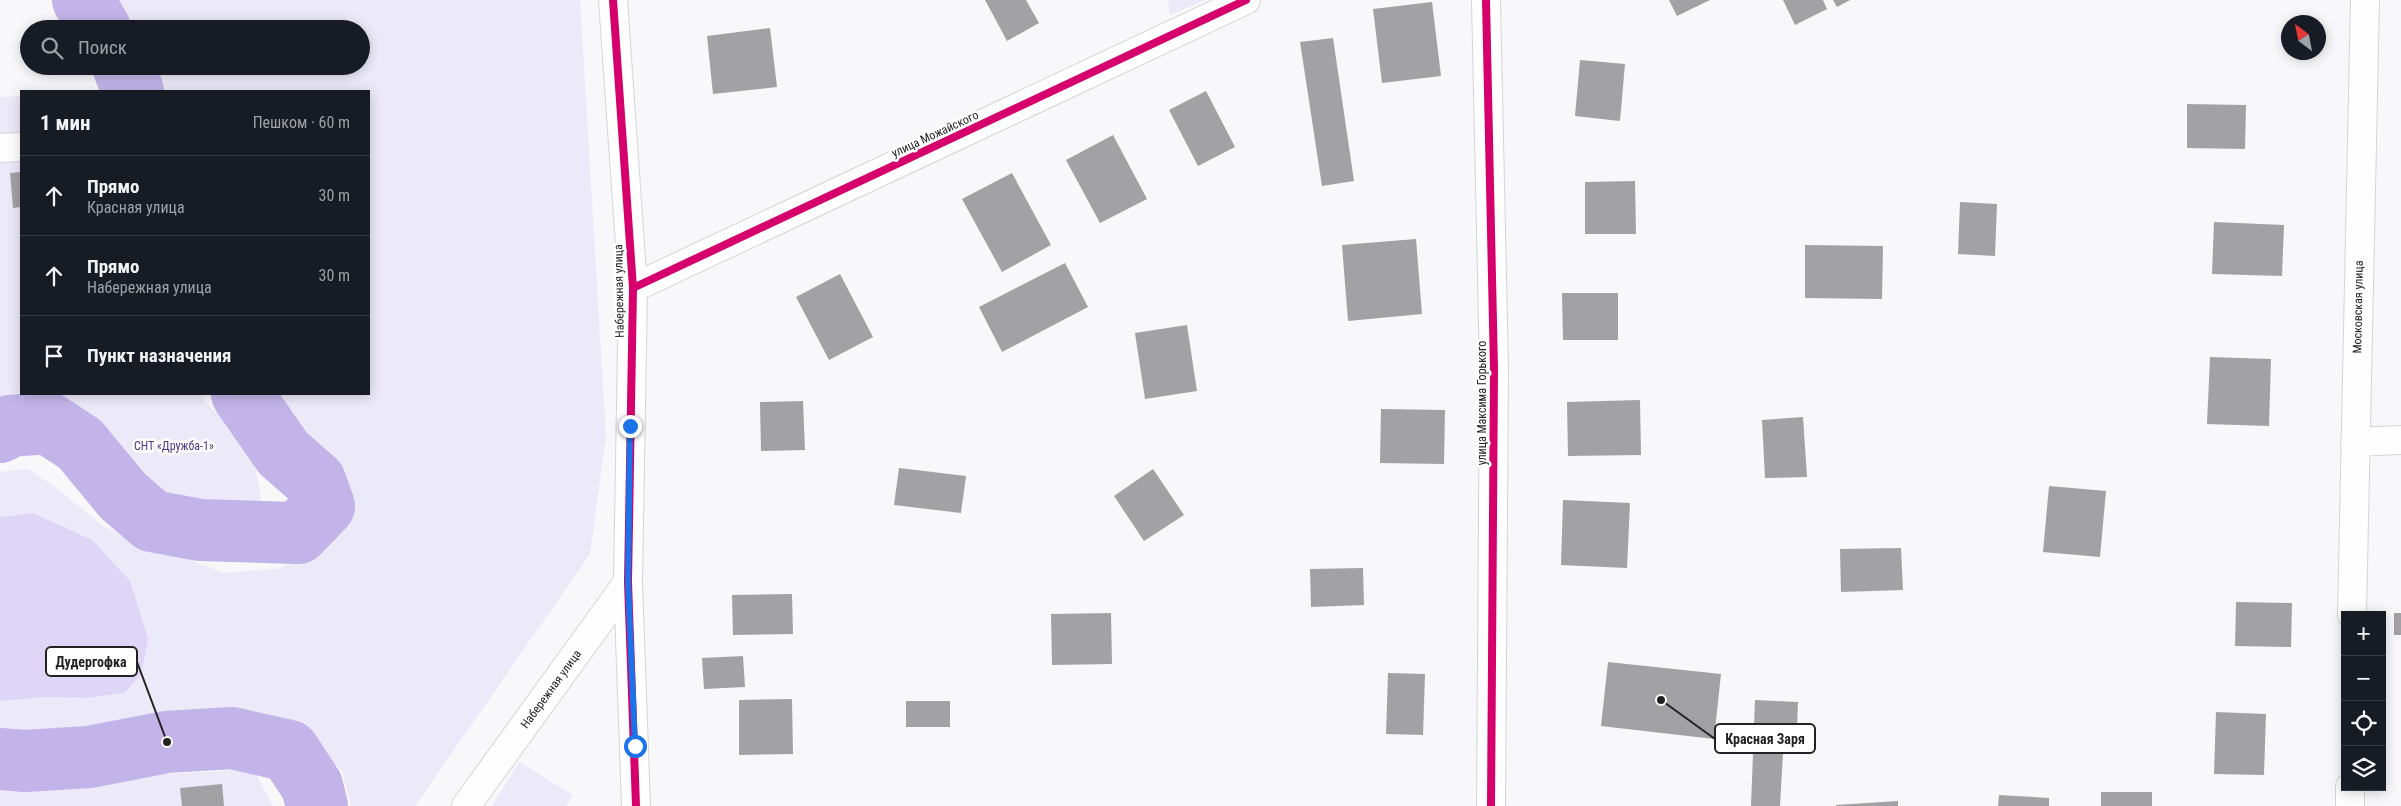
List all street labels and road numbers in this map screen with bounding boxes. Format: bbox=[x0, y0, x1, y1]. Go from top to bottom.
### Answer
street label: улица Можайского bbox=[889, 108, 981, 160]
street label: Набережная улица bbox=[611, 244, 627, 338]
street label: Московская улица bbox=[2350, 260, 2366, 354]
street label: улица Максима Горького bbox=[1475, 341, 1489, 465]
street label: Набережная улица bbox=[518, 647, 584, 731]

